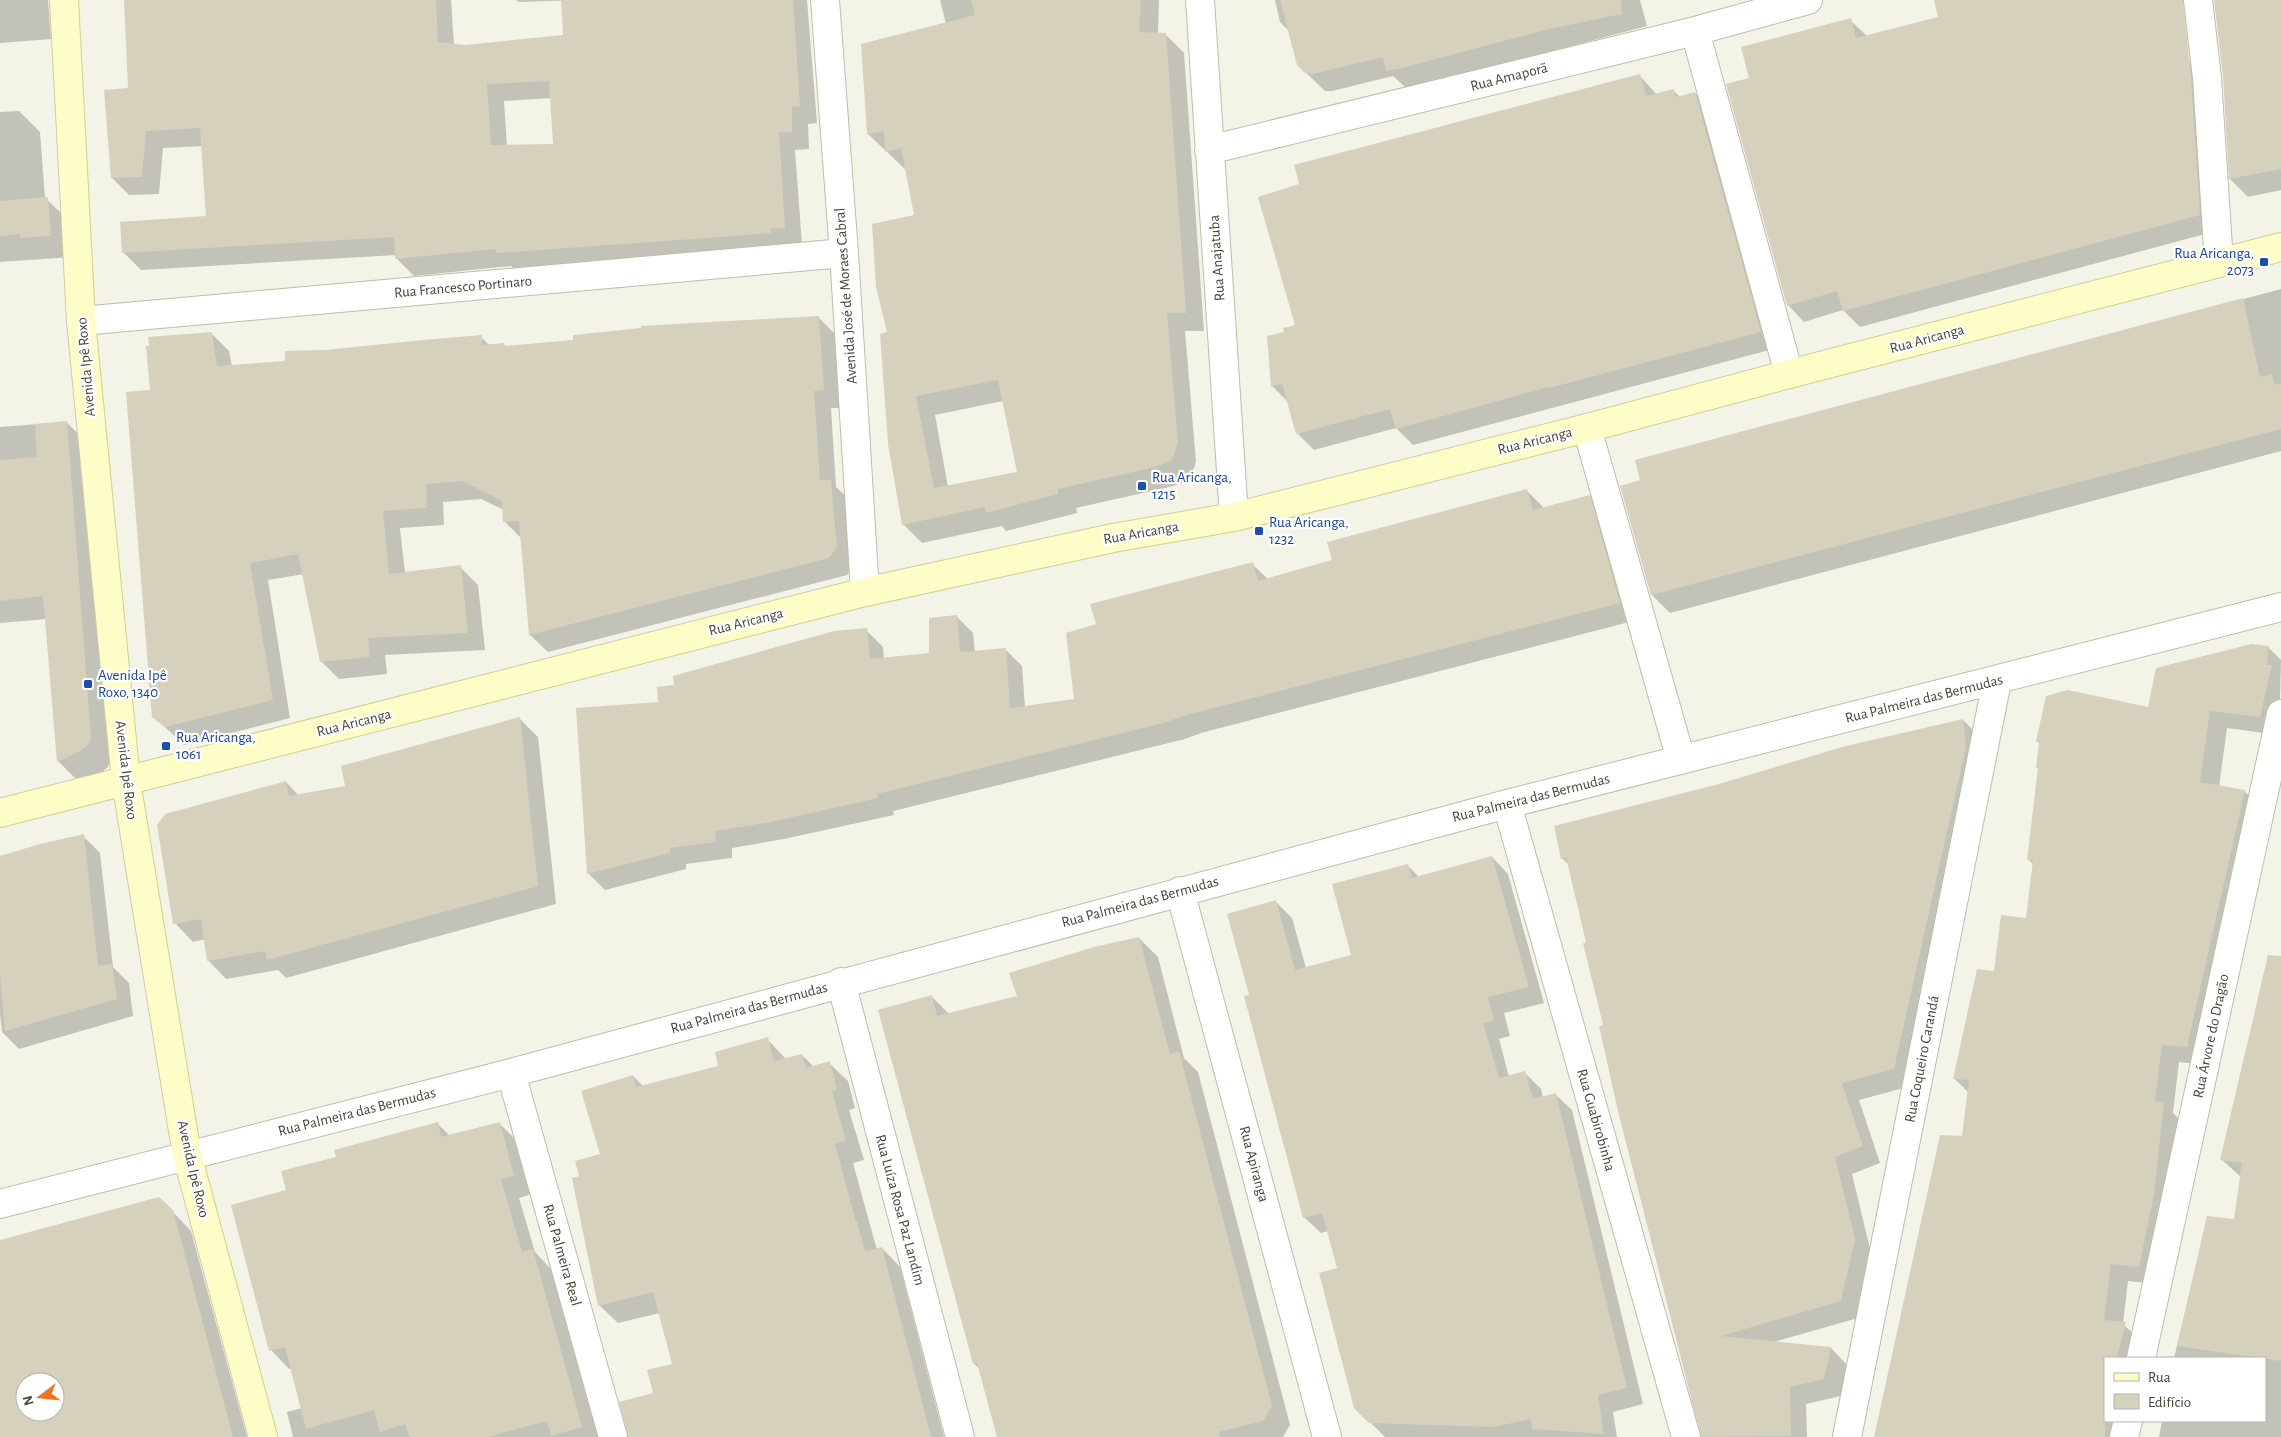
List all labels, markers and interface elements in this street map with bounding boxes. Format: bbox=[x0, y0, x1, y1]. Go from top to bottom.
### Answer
street label: Rua Amaporã bbox=[1469, 60, 1549, 94]
street label: Avenida José de Moraes Cabral bbox=[832, 207, 860, 385]
street label: Rua Anajatuba bbox=[1207, 214, 1227, 302]
place label: Rua Aricanga, 2073 bbox=[2174, 246, 2254, 278]
marker: Rua Aricanga, 2073 bbox=[2258, 256, 2270, 268]
street label: Rua Francesco Portinaro bbox=[393, 273, 533, 301]
street label: Avenida Ipê Roxo bbox=[74, 317, 98, 417]
street label: Rua Aricanga bbox=[1888, 322, 1966, 356]
street label: Rua Aricanga bbox=[1496, 424, 1574, 458]
place label: Rua Aricanga, 1215 bbox=[1152, 470, 1232, 502]
marker: Rua Aricanga, 1215 bbox=[1136, 480, 1148, 492]
place label: Rua Aricanga, 1232 bbox=[1269, 515, 1349, 547]
street label: Rua Aricanga bbox=[1102, 519, 1180, 547]
marker: Rua Aricanga, 1232 bbox=[1253, 525, 1265, 537]
street label: Rua Aricanga bbox=[707, 605, 785, 639]
place label: Avenida Ipê Roxo, 1340 bbox=[98, 668, 167, 700]
street label: Rua Palmeira das Bermudas bbox=[1844, 672, 2004, 726]
marker: Avenida Ipê Roxo, 1340 bbox=[82, 678, 94, 690]
street label: Rua Aricanga bbox=[315, 706, 393, 740]
street label: Avenida Ipê Roxo bbox=[112, 720, 140, 820]
place label: Rua Aricanga, 1061 bbox=[176, 730, 256, 762]
marker: Rua Aricanga, 1061 bbox=[160, 740, 172, 752]
street label: Rua Palmeira das Bermudas bbox=[1451, 771, 1611, 825]
street label: Rua Palmeira das Bermudas bbox=[1060, 874, 1220, 930]
street label: Rua Árvore do Dragão bbox=[2189, 972, 2231, 1099]
street label: Rua Palmeira das Bermudas bbox=[669, 980, 829, 1036]
street label: Rua Coqueiro Carandá bbox=[1902, 994, 1942, 1124]
street label: Rua Guabirobinha bbox=[1574, 1067, 1618, 1173]
street label: Rua Palmeira das Bermudas bbox=[277, 1085, 437, 1139]
street label: Avenida Ipê Roxo bbox=[174, 1119, 212, 1219]
street label: Rua Apiranga bbox=[1237, 1124, 1271, 1204]
street label: Rua Luíza Rosa Paz Landim bbox=[873, 1133, 927, 1287]
street label: Rua Palmeira Real bbox=[540, 1202, 584, 1308]
legend bbox=[2104, 1357, 2266, 1422]
text: Rua bbox=[2148, 1370, 2171, 1385]
north arrow bbox=[15, 1372, 65, 1422]
text: N bbox=[20, 1394, 37, 1407]
text: Edifício bbox=[2148, 1395, 2191, 1410]

